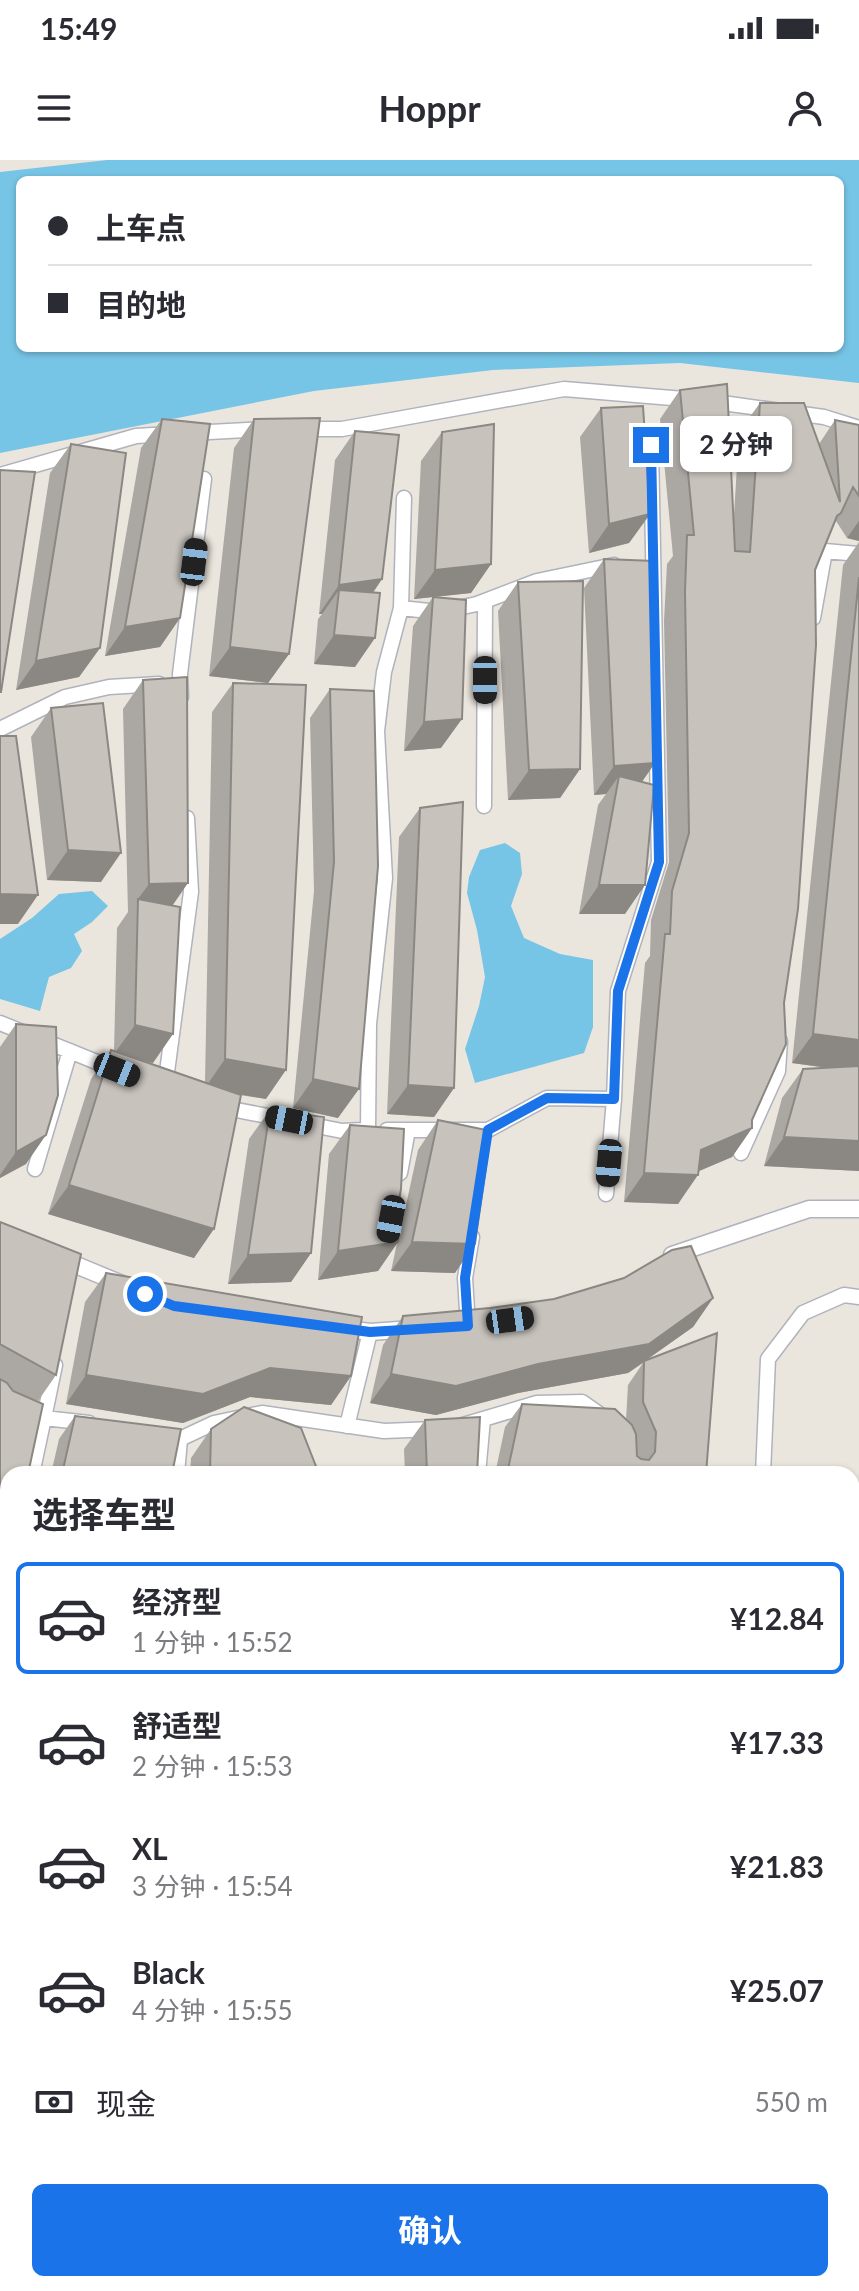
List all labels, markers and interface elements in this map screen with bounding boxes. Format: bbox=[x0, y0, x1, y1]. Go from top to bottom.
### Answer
text: 15:49 bbox=[40, 10, 117, 46]
icon: menu bbox=[32, 86, 76, 130]
text: Hoppr bbox=[378, 86, 481, 130]
icon: person bbox=[783, 86, 827, 130]
text: 上车点 bbox=[96, 209, 186, 245]
text: 目的地 bbox=[96, 286, 186, 322]
callout: 2 分钟 bbox=[679, 417, 791, 473]
route end bbox=[633, 427, 669, 463]
text: 2 分钟 bbox=[699, 428, 773, 460]
car bbox=[179, 537, 209, 587]
car bbox=[473, 656, 497, 704]
car bbox=[90, 1050, 144, 1090]
car bbox=[263, 1104, 315, 1136]
car bbox=[595, 1138, 623, 1188]
car bbox=[375, 1193, 407, 1245]
route start bbox=[127, 1276, 163, 1312]
car bbox=[485, 1305, 535, 1335]
text: 选择车型 bbox=[32, 1492, 176, 1536]
icon: car bbox=[36, 1582, 108, 1654]
text: 经济型 bbox=[132, 1583, 222, 1619]
text: ¥12.84 bbox=[730, 1600, 824, 1636]
text: 1 分钟 · 15:52 bbox=[132, 1626, 293, 1658]
icon: car bbox=[36, 1706, 108, 1778]
text: 舒适型 bbox=[132, 1707, 222, 1743]
text: ¥17.33 bbox=[730, 1724, 824, 1760]
text: 2 分钟 · 15:53 bbox=[132, 1750, 293, 1782]
icon: car bbox=[36, 1830, 108, 1902]
text: XL bbox=[132, 1830, 168, 1866]
text: ¥21.83 bbox=[730, 1848, 824, 1884]
text: 3 分钟 · 15:54 bbox=[132, 1870, 293, 1902]
icon: car bbox=[36, 1954, 108, 2026]
text: Black bbox=[132, 1954, 205, 1990]
text: ¥25.07 bbox=[730, 1972, 824, 2008]
text: 4 分钟 · 15:55 bbox=[132, 1994, 293, 2026]
icon: cash bbox=[32, 2080, 76, 2124]
text: 现金 bbox=[96, 2085, 156, 2121]
text: 550 m bbox=[755, 2086, 828, 2118]
button: 确认 bbox=[32, 2184, 828, 2276]

